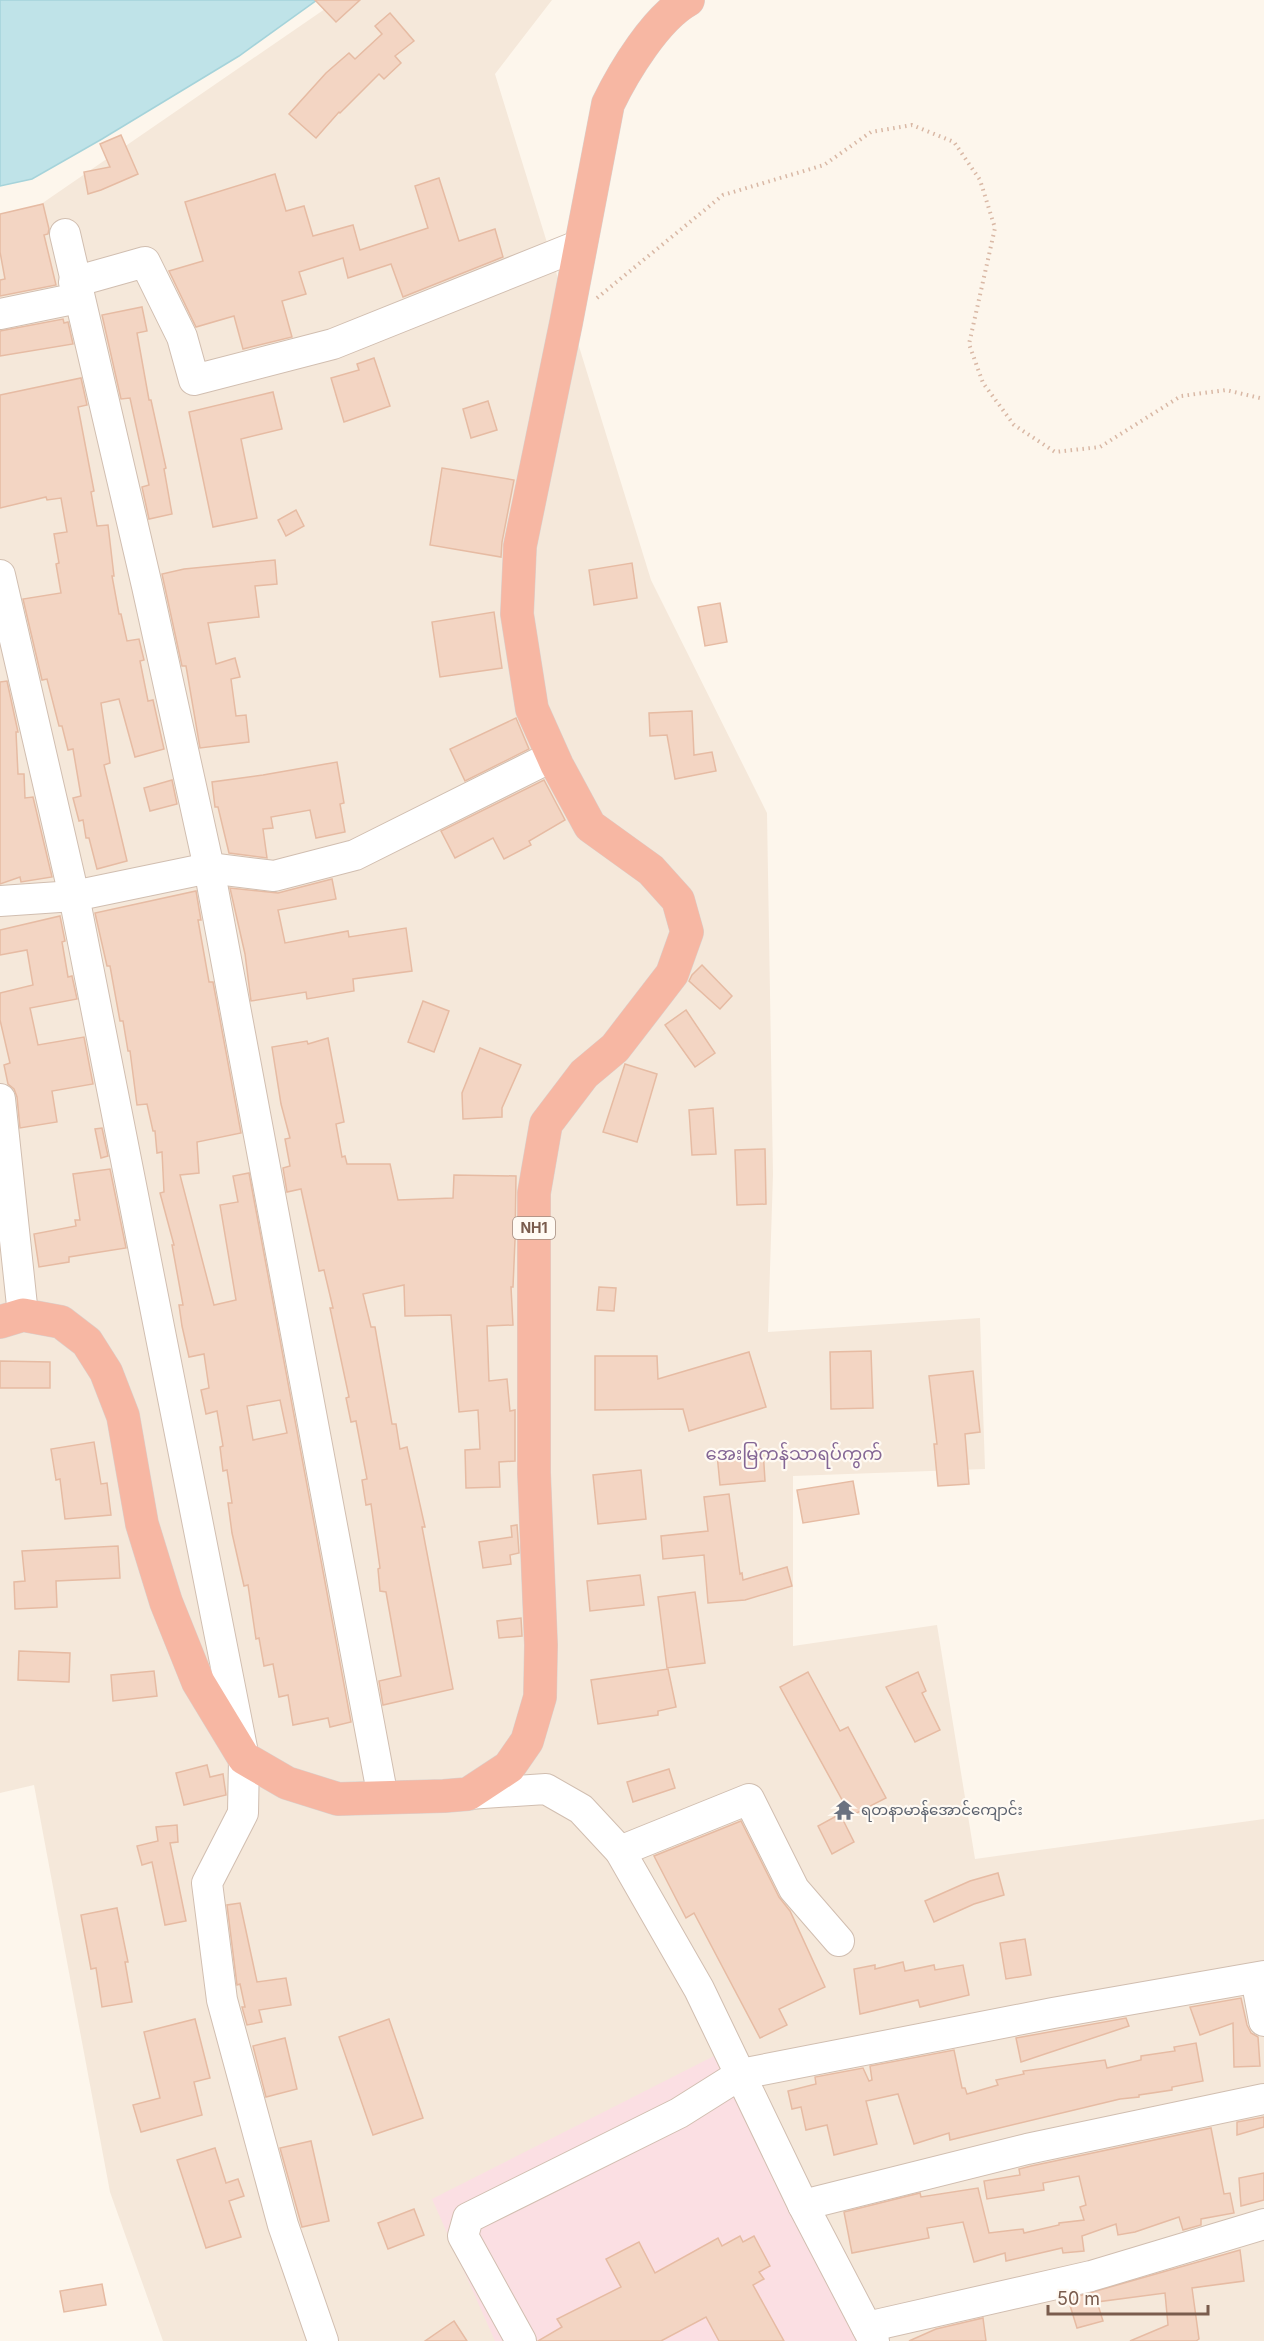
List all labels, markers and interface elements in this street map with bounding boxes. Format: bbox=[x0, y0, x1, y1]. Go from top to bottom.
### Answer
road number: NH1 bbox=[513, 1217, 555, 1239]
district label: အေးမြကန်သာရပ်ကွက် bbox=[706, 1441, 882, 1469]
temple icon: ရတနာမာန်အောင်ကျောင်း bbox=[832, 1798, 856, 1822]
place label: ရတနာမာန်အောင်ကျောင်း bbox=[861, 1800, 1023, 1822]
scale bar bbox=[1048, 2278, 1208, 2316]
text: 50 m bbox=[1057, 2288, 1100, 2309]

